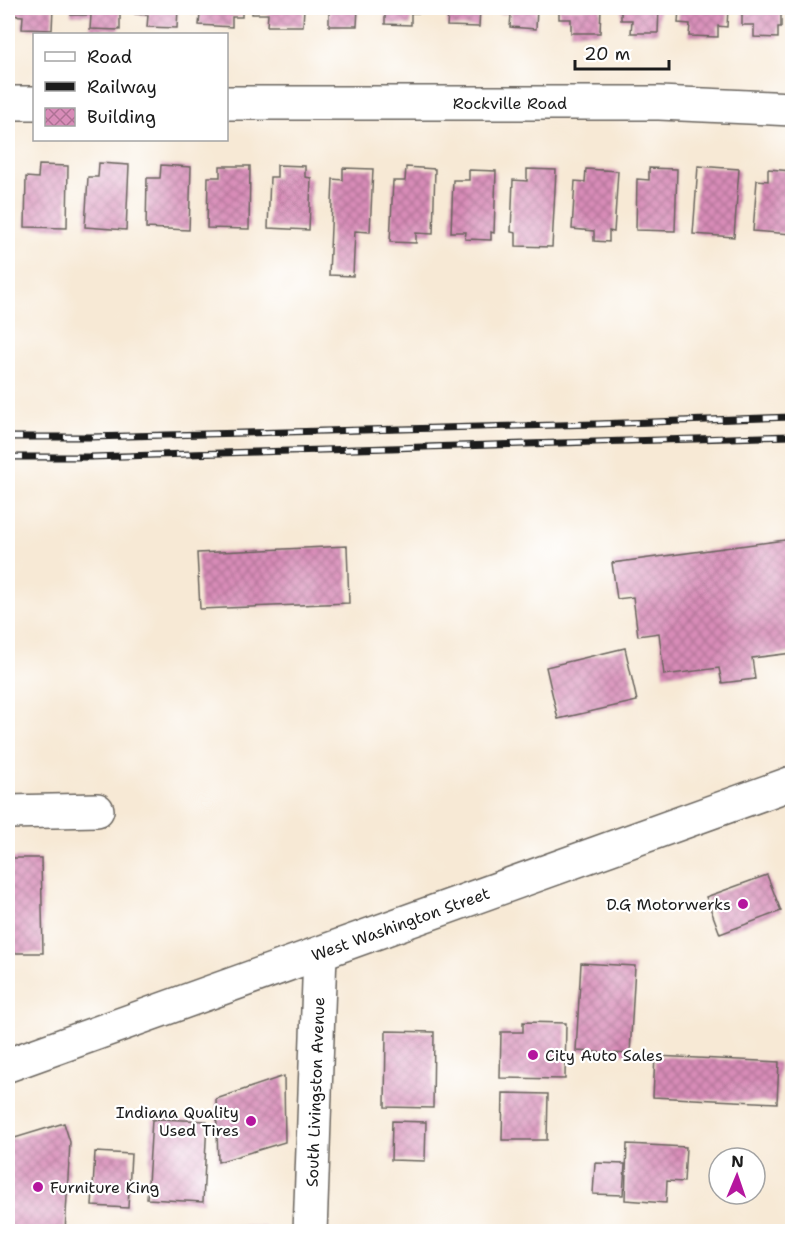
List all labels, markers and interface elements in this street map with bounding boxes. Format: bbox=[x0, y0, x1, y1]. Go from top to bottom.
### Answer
legend bbox=[33, 33, 228, 141]
scale bar bbox=[575, 33, 670, 71]
text: 20 m bbox=[584, 42, 630, 66]
text: Road bbox=[87, 45, 132, 69]
text: Railway bbox=[87, 75, 157, 99]
street label: Rockville Road bbox=[453, 93, 567, 114]
text: Building bbox=[87, 105, 156, 129]
street label: West Washington Street bbox=[308, 882, 492, 966]
place label: D.G Motorwerks bbox=[606, 894, 731, 915]
marker: D.G Motorwerks bbox=[736, 897, 750, 911]
street label: South Livingston Avenue bbox=[301, 997, 329, 1188]
place label: City Auto Sales bbox=[545, 1045, 663, 1066]
marker: City Auto Sales bbox=[526, 1048, 540, 1062]
place label: Indiana Quality Used Tires bbox=[116, 1102, 239, 1141]
marker: Indiana Quality Used Tires bbox=[244, 1114, 258, 1128]
north arrow bbox=[707, 1146, 767, 1206]
text: N bbox=[731, 1151, 744, 1172]
place label: Furniture King bbox=[50, 1177, 160, 1198]
marker: Furniture King bbox=[31, 1180, 45, 1194]

